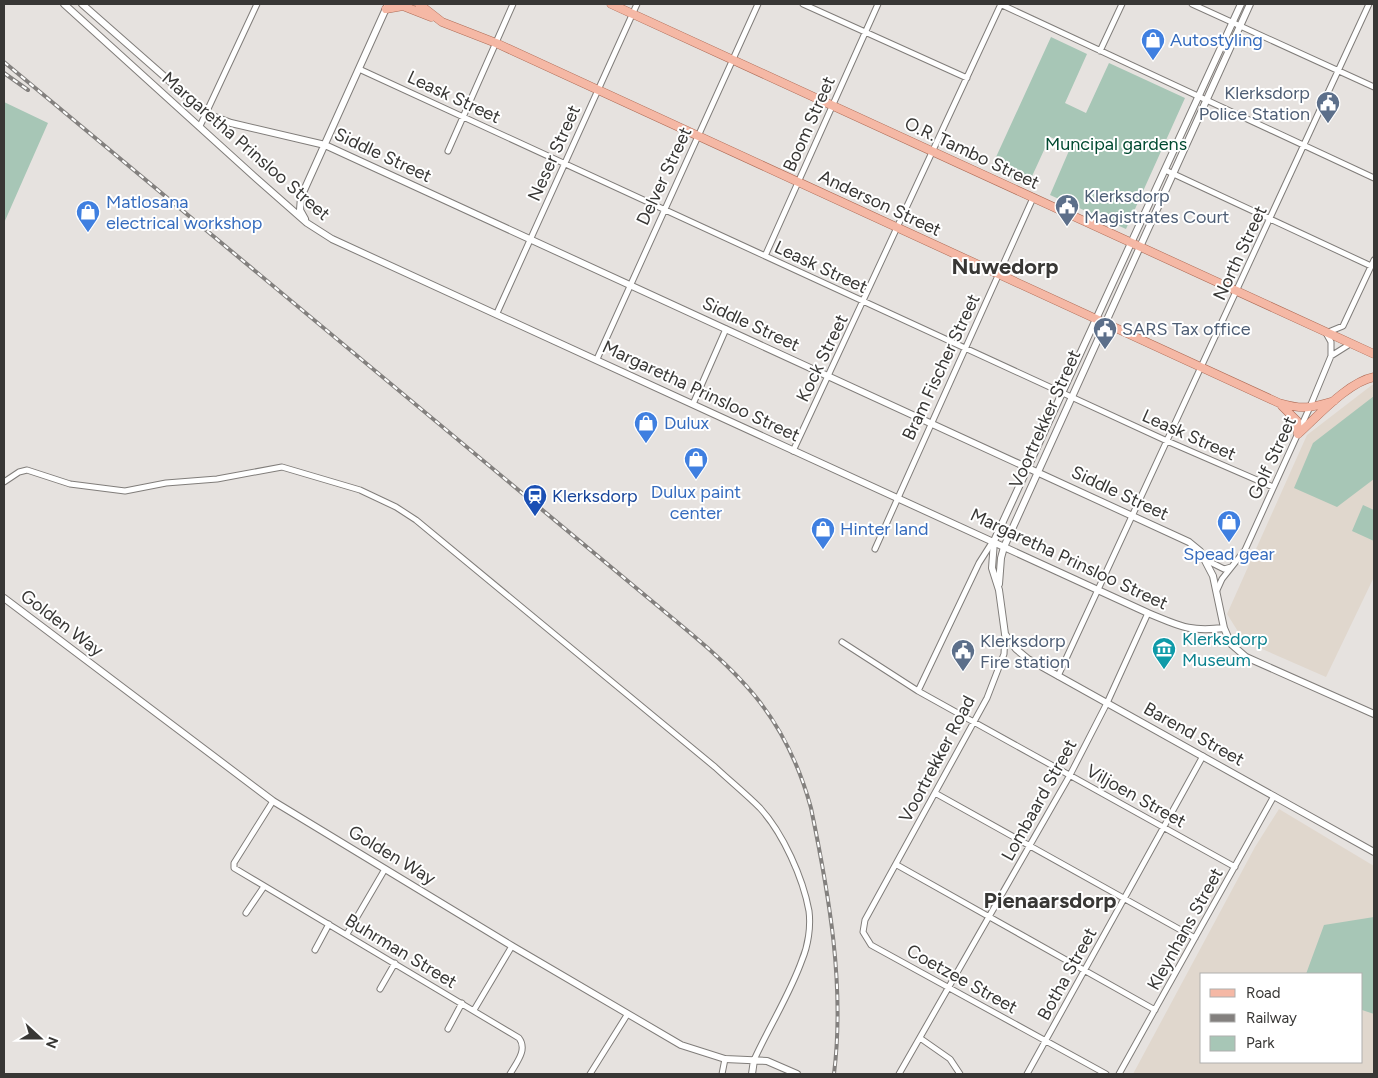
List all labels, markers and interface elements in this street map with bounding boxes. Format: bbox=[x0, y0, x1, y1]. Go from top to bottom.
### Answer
shop icon: Autostyling bbox=[1140, 27, 1166, 61]
place label: Autostyling bbox=[1170, 29, 1263, 51]
street label: Leask Street bbox=[404, 66, 504, 128]
street label: Margaretha Prinsloo Street bbox=[158, 67, 335, 225]
street label: Boom Street bbox=[778, 73, 840, 175]
place label: Klerksdorp Police Station bbox=[1199, 82, 1310, 125]
public building icon: Klerksdorp Police Station bbox=[1315, 90, 1341, 124]
street label: Neser Street bbox=[523, 101, 585, 204]
street label: O.R. Tambo Street bbox=[901, 112, 1043, 194]
street label: Siddle Street bbox=[331, 123, 435, 187]
street label: Delver Street bbox=[632, 123, 696, 229]
park label: Muncipal gardens bbox=[1045, 133, 1187, 155]
street label: Anderson Street bbox=[815, 165, 945, 241]
place label: Klerksdorp Magistrates Court bbox=[1084, 185, 1230, 228]
place label: Matlosana electrical workshop bbox=[106, 191, 262, 234]
public building icon: Klerksdorp Magistrates Court bbox=[1054, 193, 1080, 227]
shop icon: Matlosana electrical workshop bbox=[75, 199, 101, 233]
street label: North Street bbox=[1208, 202, 1272, 304]
street label: Leask Street bbox=[771, 236, 871, 298]
district label: Nuwedorp bbox=[951, 253, 1059, 280]
street label: Bram Fischer Street bbox=[897, 290, 985, 444]
street label: Siddle Street bbox=[699, 292, 803, 356]
street label: Kock Street bbox=[791, 311, 853, 405]
public building icon: SARS Tax office bbox=[1092, 316, 1118, 350]
place label: SARS Tax office bbox=[1122, 318, 1251, 340]
street label: Margaretha Prinsloo Street bbox=[599, 336, 803, 447]
street label: Voortrekker Street bbox=[1005, 346, 1086, 492]
street label: Leask Street bbox=[1139, 405, 1239, 466]
shop icon: Dulux bbox=[633, 410, 659, 444]
place label: Dulux bbox=[664, 412, 709, 434]
street label: Golf Street bbox=[1243, 413, 1301, 503]
shop icon: Dulux paint center bbox=[683, 446, 709, 480]
street label: Siddle Street bbox=[1068, 461, 1172, 525]
place label: Dulux paint center bbox=[651, 481, 741, 524]
station icon: Klerksdorp bbox=[522, 483, 548, 517]
place label: Klerksdorp bbox=[552, 485, 638, 507]
street label: Margaretha Prinsloo Street bbox=[967, 504, 1171, 615]
shop icon: Spead gear bbox=[1216, 509, 1242, 543]
shop icon: Hinter land bbox=[810, 516, 836, 550]
place label: Hinter land bbox=[840, 518, 929, 540]
place label: Spead gear bbox=[1183, 543, 1275, 565]
street label: Golden Way bbox=[16, 585, 108, 662]
place label: Klerksdorp Museum bbox=[1182, 628, 1268, 671]
place label: Klerksdorp Fire station bbox=[980, 630, 1070, 673]
museum icon: Klerksdorp Museum bbox=[1151, 636, 1177, 670]
public building icon: Klerksdorp Fire station bbox=[950, 638, 976, 672]
street label: Voortrekker Road bbox=[894, 692, 980, 826]
street label: Barend Street bbox=[1140, 697, 1248, 771]
street label: Lombaard Street bbox=[997, 735, 1082, 865]
street label: Viljoen Street bbox=[1082, 760, 1190, 833]
street label: Golden Way bbox=[344, 820, 440, 890]
street label: Kleynhans Street bbox=[1142, 864, 1228, 994]
district label: Pienaarsdorp bbox=[983, 887, 1117, 914]
street label: Buhrman Street bbox=[341, 909, 461, 993]
street label: Botha Street bbox=[1033, 924, 1102, 1024]
street label: Coetzee Street bbox=[903, 939, 1021, 1019]
legend bbox=[1200, 973, 1363, 1063]
text: Road bbox=[1246, 984, 1281, 1002]
text: Railway bbox=[1246, 1009, 1297, 1027]
north arrow bbox=[15, 1013, 65, 1063]
text: N bbox=[42, 1034, 62, 1051]
text: Park bbox=[1246, 1034, 1275, 1052]

